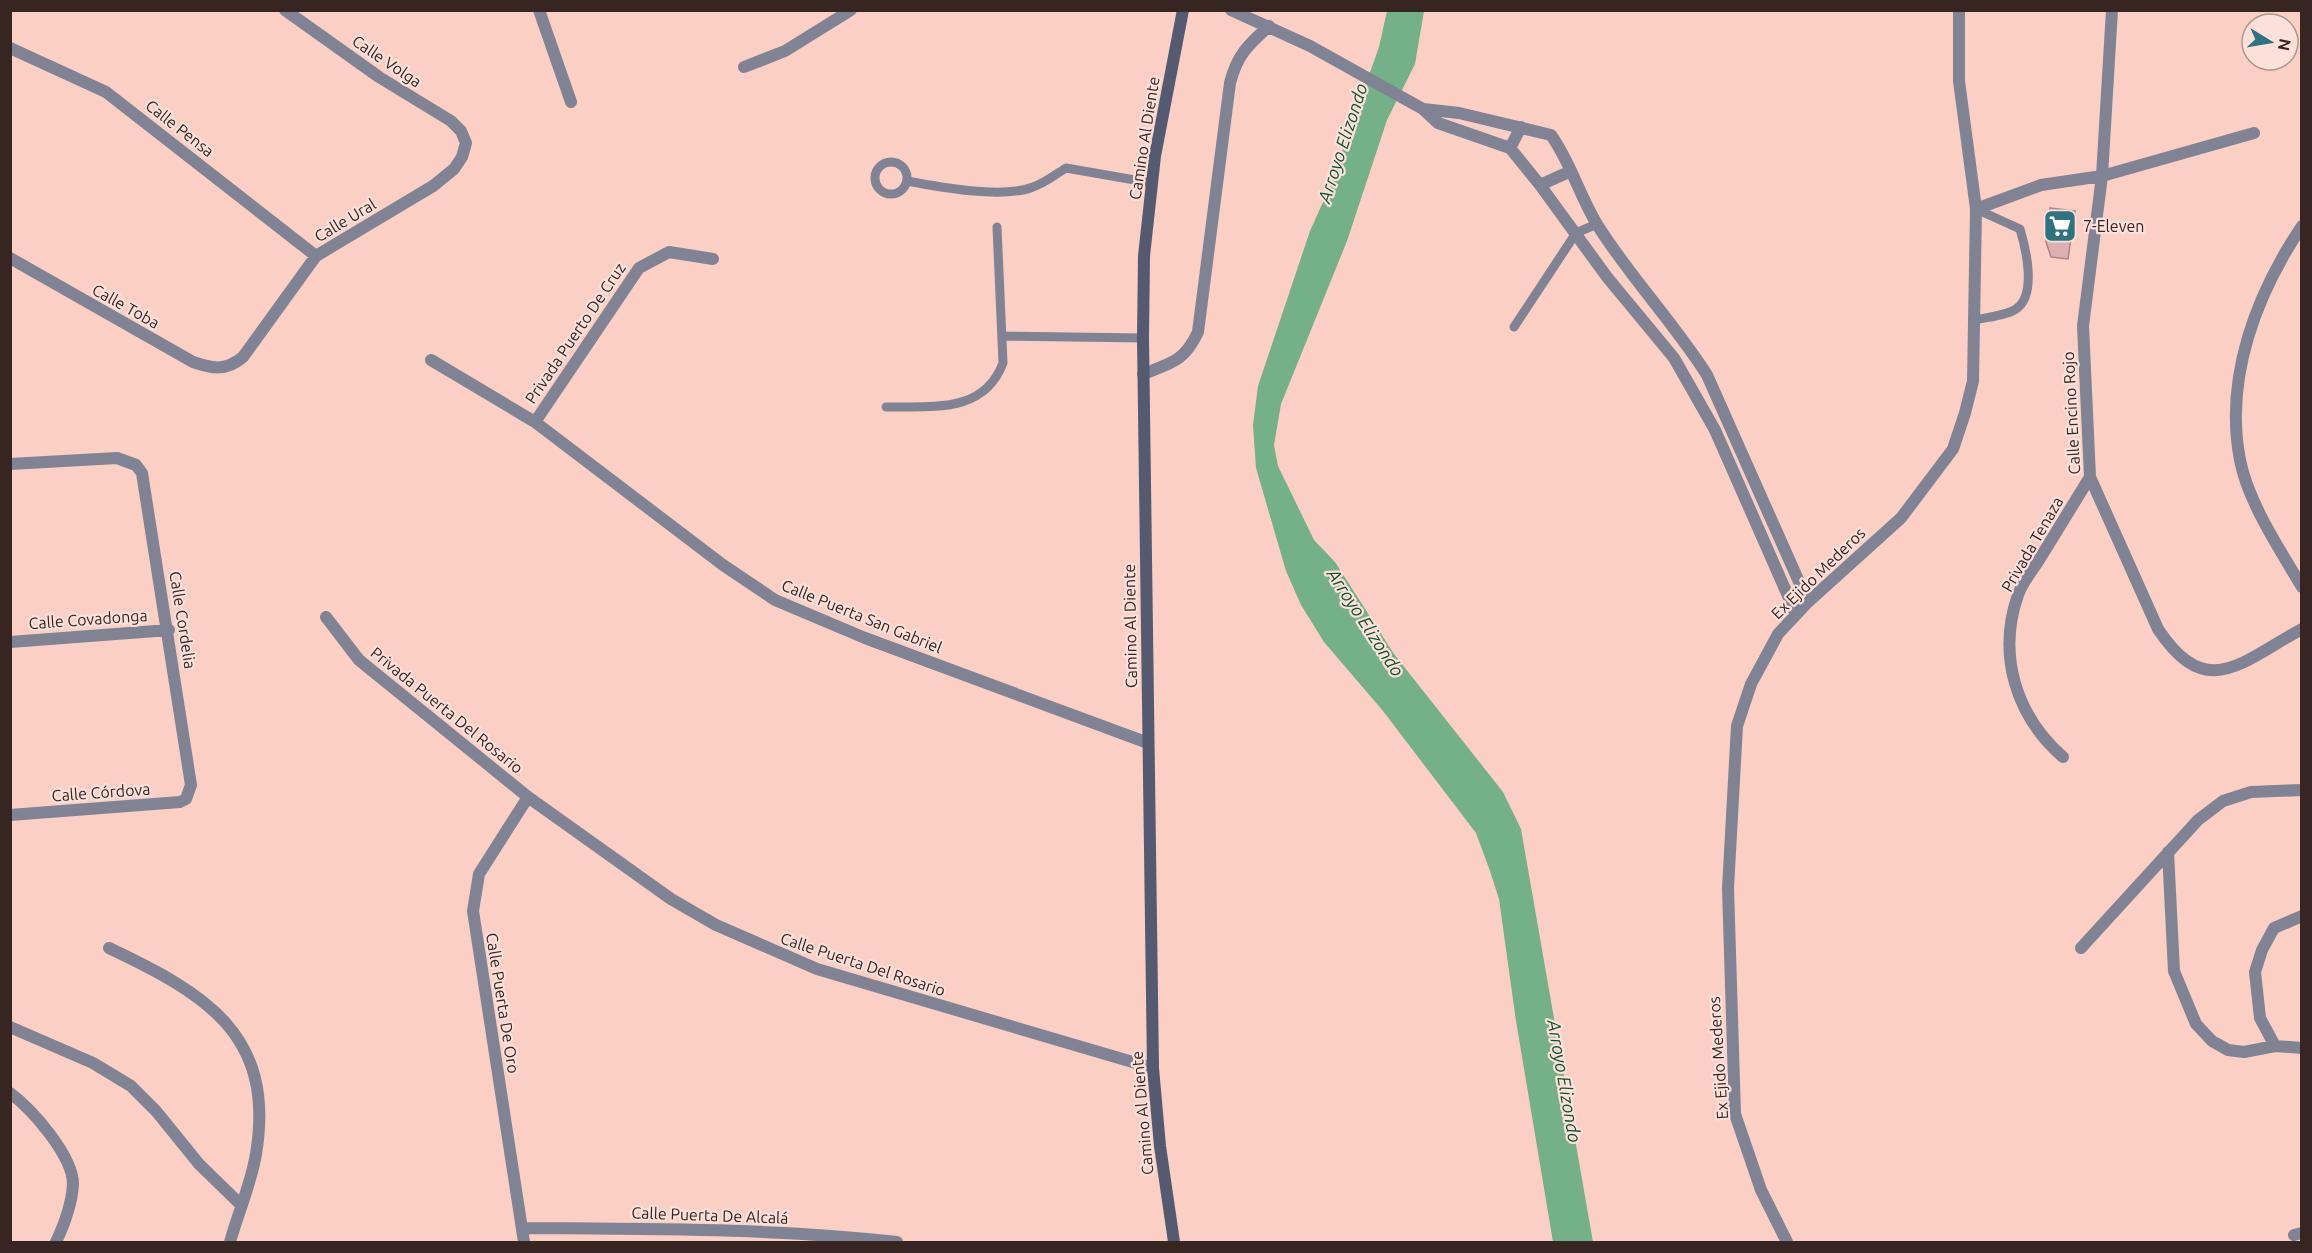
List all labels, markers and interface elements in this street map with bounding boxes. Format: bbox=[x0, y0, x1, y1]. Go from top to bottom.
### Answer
north arrow bbox=[2240, 12, 2300, 72]
street label: Calle Volga bbox=[349, 31, 425, 91]
text: N bbox=[2275, 37, 2295, 52]
street label: Camino Al Diente bbox=[1125, 75, 1163, 201]
water label: Arroyo Elizondo bbox=[1313, 81, 1371, 206]
street label: Calle Pensa bbox=[142, 96, 218, 160]
street label: Calle Ural bbox=[311, 195, 379, 245]
supermarket icon: 7-Eleven bbox=[2042, 208, 2078, 244]
place label: 7-Eleven bbox=[2083, 217, 2144, 235]
street label: Privada Puerto De Cruz bbox=[521, 259, 629, 407]
street label: Calle Toba bbox=[89, 280, 163, 332]
street label: Calle Encino Rojo bbox=[2059, 351, 2083, 475]
street label: Privada Tenaza bbox=[1998, 493, 2066, 595]
street label: Ex Ejido Mederos bbox=[1767, 524, 1869, 622]
street label: Camino Al Diente bbox=[1120, 564, 1140, 688]
water label: Arroyo Elizondo bbox=[1323, 564, 1408, 680]
street label: Calle Cordelia bbox=[166, 570, 200, 670]
street label: Calle Puerta San Gabriel bbox=[779, 576, 945, 656]
street label: Calle Covadonga bbox=[28, 606, 148, 632]
street label: Privada Puerta Del Rosario bbox=[367, 643, 527, 777]
street label: Calle Córdova bbox=[51, 780, 151, 804]
street label: Calle Puerta Del Rosario bbox=[778, 929, 948, 999]
street label: Calle Puerta De Oro bbox=[483, 931, 523, 1075]
street label: Ex Ejido Mederos bbox=[1705, 996, 1731, 1120]
water label: Arroyo Elizondo bbox=[1544, 1017, 1586, 1144]
street label: Camino Al Diente bbox=[1128, 1050, 1156, 1176]
street label: Calle Puerta De Alcalá bbox=[631, 1203, 789, 1227]

